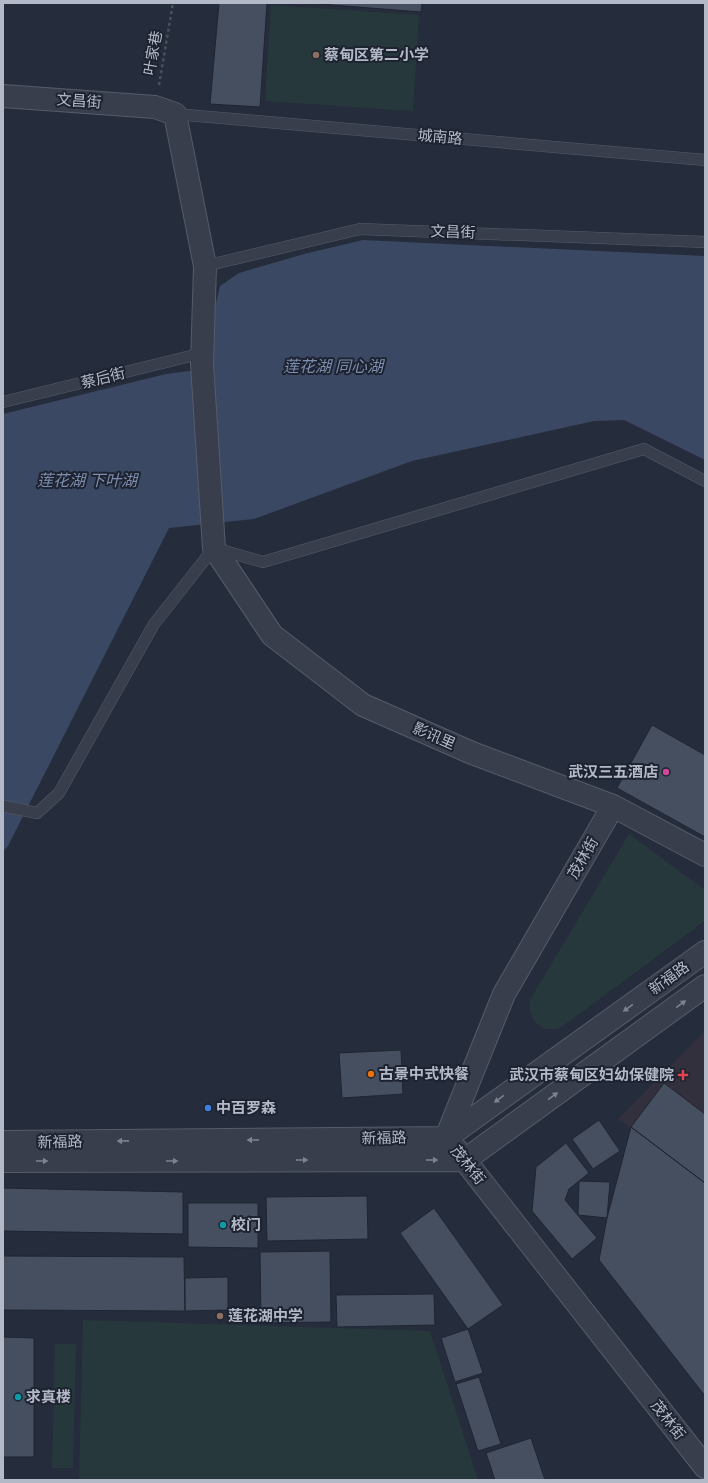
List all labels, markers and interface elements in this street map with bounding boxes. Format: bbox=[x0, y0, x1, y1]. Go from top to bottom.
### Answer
street label: 叶家巷 bbox=[139, 29, 166, 77]
place label: 蔡甸区第二小学 bbox=[324, 45, 429, 64]
marker: 蔡甸区第二小学 bbox=[311, 50, 321, 60]
street label: 文昌街 bbox=[56, 89, 102, 112]
street label: 城南路 bbox=[417, 125, 463, 148]
street label: 文昌街 bbox=[430, 221, 476, 242]
water label: 莲花湖 同心湖 bbox=[283, 356, 386, 376]
street label: 蔡后街 bbox=[79, 363, 127, 392]
water label: 莲花湖 下叶湖 bbox=[37, 470, 140, 490]
street label: 影讯里 bbox=[410, 718, 459, 753]
place label: 武汉三五酒店 bbox=[568, 762, 658, 781]
marker: 武汉三五酒店 bbox=[661, 767, 671, 777]
street label: 茂林街 bbox=[563, 834, 602, 882]
street label: 新福路 bbox=[645, 957, 692, 999]
one-way arrow bbox=[676, 999, 687, 1008]
one-way arrow bbox=[622, 1004, 633, 1012]
place label: 古景中式快餐 bbox=[379, 1064, 469, 1083]
place label: 武汉市蔡甸区妇幼保健院 bbox=[509, 1065, 674, 1084]
marker: 古景中式快餐 bbox=[366, 1069, 376, 1079]
marker: 武汉市蔡甸区妇幼保健院 bbox=[677, 1069, 689, 1081]
one-way arrow bbox=[548, 1092, 559, 1100]
one-way arrow bbox=[494, 1095, 504, 1103]
place label: 中百罗森 bbox=[216, 1098, 276, 1117]
marker: 中百罗森 bbox=[203, 1103, 213, 1113]
street label: 新福路 bbox=[361, 1128, 407, 1147]
street label: 新福路 bbox=[37, 1132, 83, 1151]
one-way arrow bbox=[247, 1136, 259, 1143]
one-way arrow bbox=[116, 1138, 129, 1144]
street label: 茂林街 bbox=[447, 1141, 490, 1188]
one-way arrow bbox=[296, 1157, 309, 1163]
one-way arrow bbox=[426, 1157, 439, 1163]
one-way arrow bbox=[36, 1158, 49, 1164]
one-way arrow bbox=[166, 1158, 179, 1164]
place label: 校门 bbox=[231, 1215, 261, 1234]
marker: 校门 bbox=[218, 1220, 228, 1230]
place label: 莲花湖中学 bbox=[228, 1306, 303, 1325]
marker: 莲花湖中学 bbox=[215, 1311, 225, 1321]
place label: 求真楼 bbox=[26, 1387, 71, 1406]
marker: 求真楼 bbox=[13, 1392, 23, 1402]
street label: 茂林街 bbox=[647, 1396, 690, 1443]

